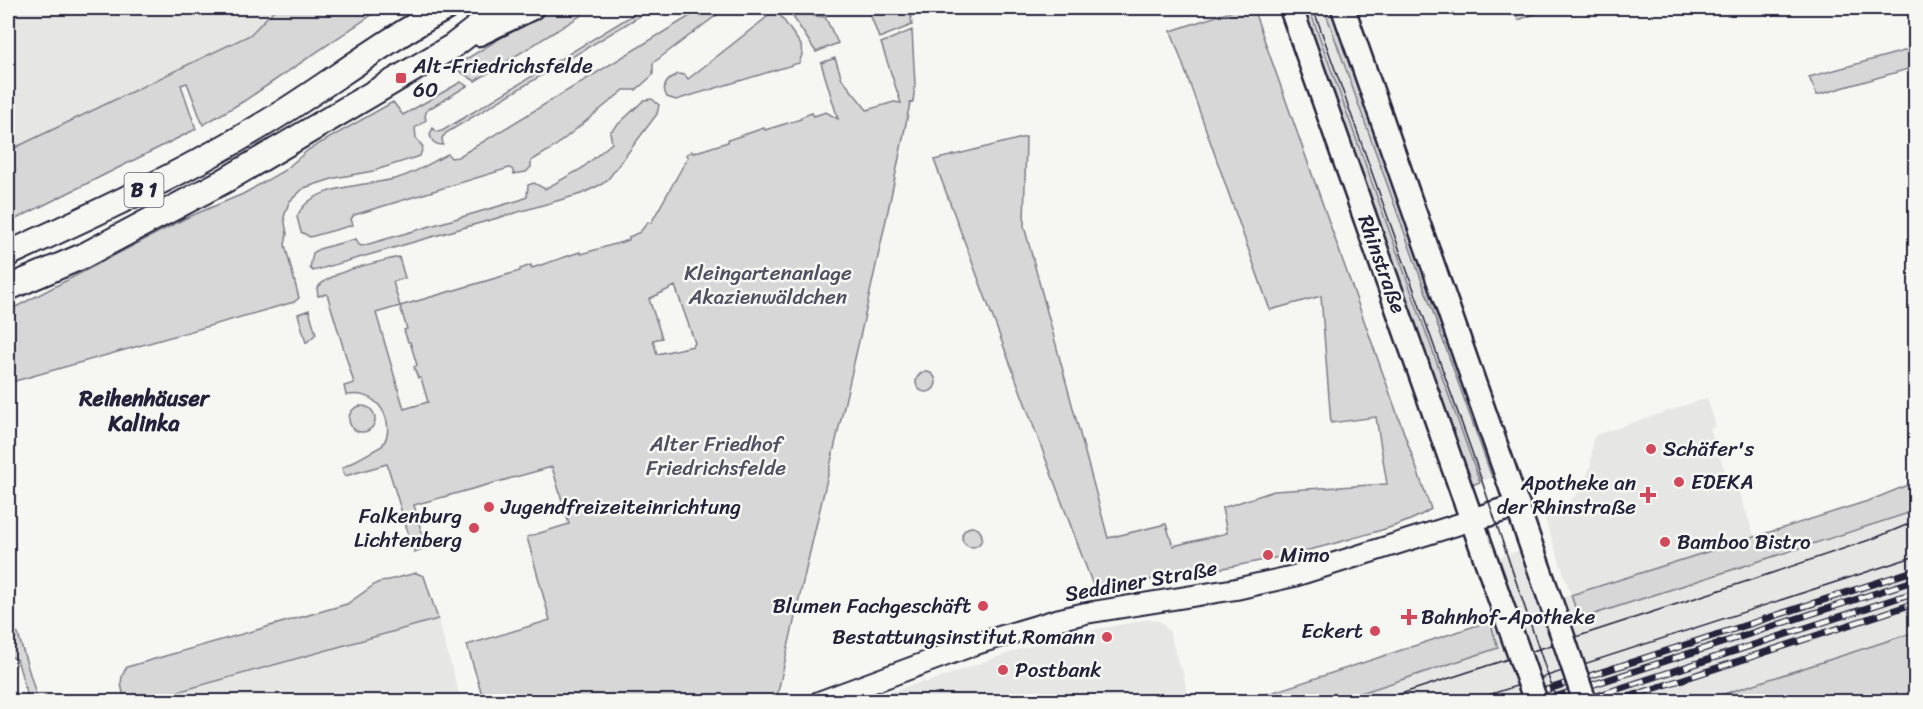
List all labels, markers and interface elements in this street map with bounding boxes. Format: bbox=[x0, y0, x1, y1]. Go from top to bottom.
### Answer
place label: Alt-Friedrichsfelde 60 bbox=[412, 47, 593, 109]
marker: Alt-Friedrichsfelde 60 bbox=[394, 71, 408, 85]
road number: B 1 bbox=[124, 173, 164, 207]
street label: Rhinstraße bbox=[1347, 209, 1417, 319]
park label: Kleingartenanlage Akazienwäldchen bbox=[684, 254, 852, 316]
district label: Reihenhäuser Kalinka bbox=[78, 379, 211, 443]
park label: Alter Friedhof Friedrichsfelde bbox=[646, 425, 786, 487]
place label: Schäfer's bbox=[1663, 430, 1755, 468]
marker: Schäfer's bbox=[1644, 442, 1658, 456]
place label: EDEKA bbox=[1691, 463, 1753, 501]
place label: Apotheke an der Rhinstraße bbox=[1497, 464, 1636, 526]
marker: EDEKA bbox=[1672, 475, 1686, 489]
place label: Jugendfreizeiteinrichtung bbox=[500, 488, 741, 526]
marker: Apotheke an der Rhinstraße bbox=[1641, 488, 1655, 502]
place label: Falkenburg Lichtenberg bbox=[354, 497, 462, 559]
marker: Jugendfreizeiteinrichtung bbox=[482, 500, 496, 514]
marker: Falkenburg Lichtenberg bbox=[467, 521, 481, 535]
place label: Bamboo Bistro bbox=[1677, 523, 1811, 561]
marker: Bamboo Bistro bbox=[1658, 535, 1672, 549]
place label: Mimo bbox=[1280, 536, 1330, 574]
marker: Mimo bbox=[1261, 548, 1275, 562]
street label: Seddiner Straße bbox=[1062, 549, 1220, 613]
place label: Blumen Fachgeschäft bbox=[772, 587, 971, 625]
place label: Bahnhof-Apotheke bbox=[1421, 598, 1596, 636]
marker: Blumen Fachgeschäft bbox=[976, 599, 990, 613]
marker: Bahnhof-Apotheke bbox=[1402, 610, 1416, 624]
place label: Eckert bbox=[1301, 612, 1363, 650]
place label: Bestattungsinstitut Romann bbox=[832, 618, 1095, 656]
marker: Eckert bbox=[1368, 624, 1382, 638]
marker: Bestattungsinstitut Romann bbox=[1100, 630, 1114, 644]
place label: Postbank bbox=[1015, 651, 1101, 689]
marker: Postbank bbox=[996, 663, 1010, 677]

